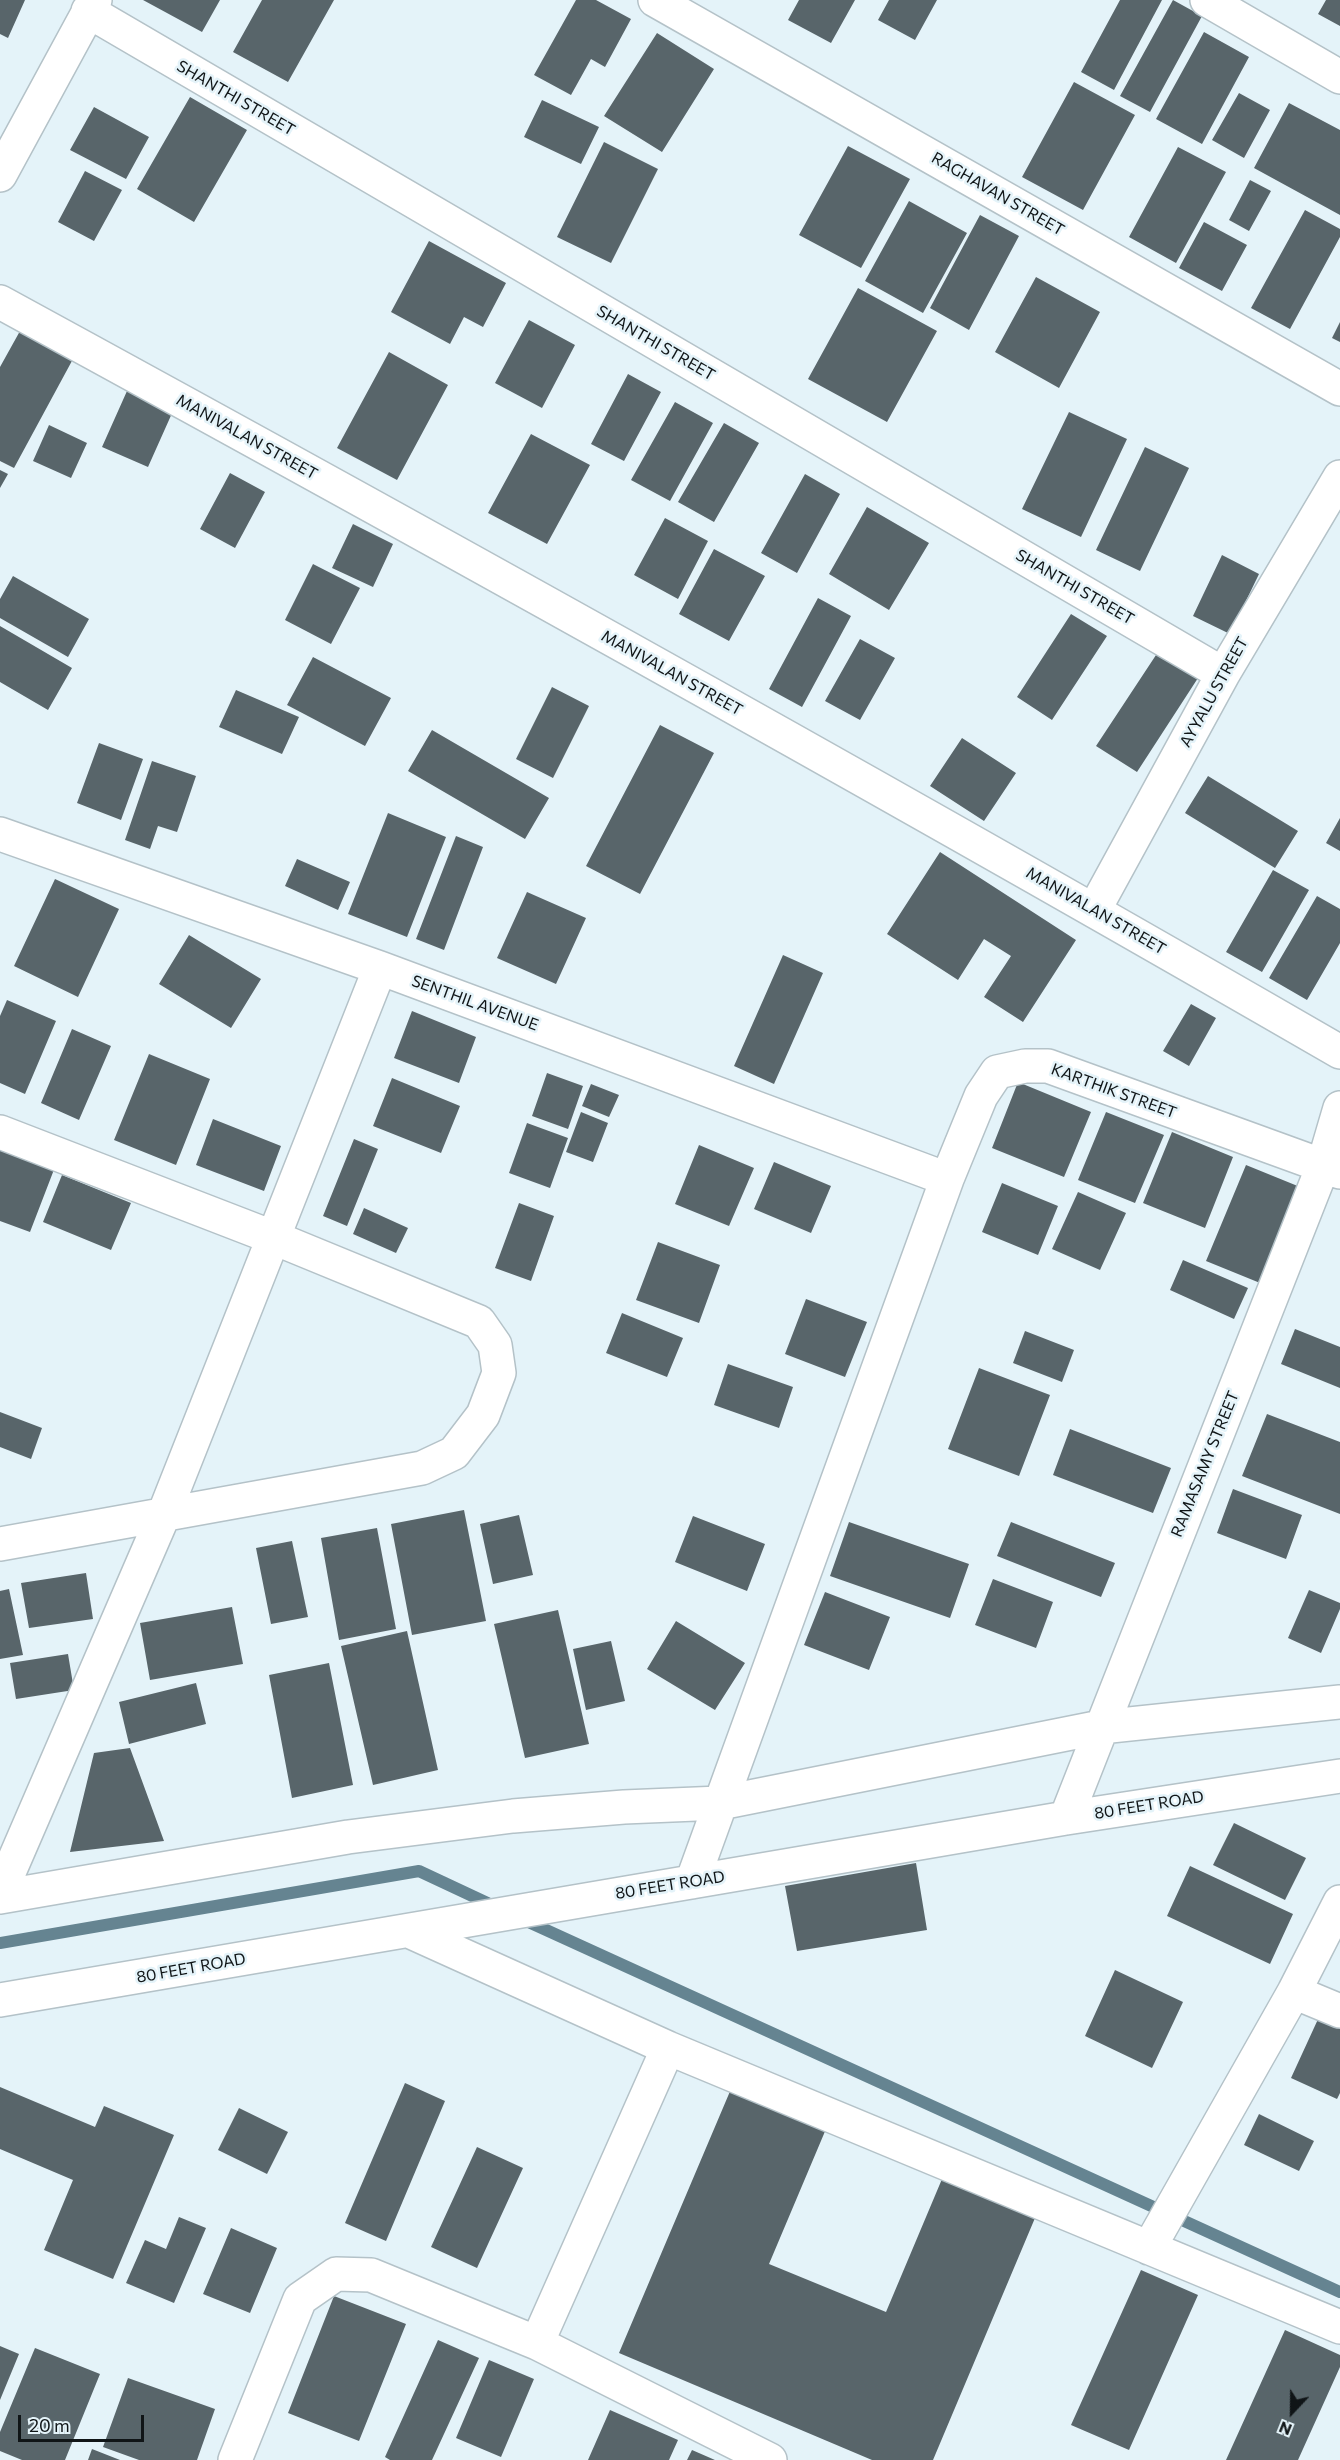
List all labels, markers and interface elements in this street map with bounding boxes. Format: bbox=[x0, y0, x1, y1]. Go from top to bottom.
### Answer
street label: SHANTHI STREET bbox=[173, 56, 299, 140]
street label: RAGHAVAN STREET bbox=[928, 148, 1068, 240]
street label: SHANTHI STREET bbox=[593, 301, 719, 385]
street label: MANIVALAN STREET bbox=[173, 390, 321, 484]
street label: SHANTHI STREET bbox=[1012, 545, 1138, 629]
street label: MANIVALAN STREET bbox=[598, 626, 746, 720]
street label: AYYALU STREET bbox=[1176, 633, 1252, 751]
street label: MANIVALAN STREET bbox=[1023, 863, 1169, 959]
street label: SENTHIL AVENUE bbox=[409, 971, 541, 1035]
street label: KARTHIK STREET bbox=[1049, 1059, 1179, 1123]
street label: RAMASAMY STREET bbox=[1167, 1388, 1243, 1540]
street label: 80 FEET ROAD bbox=[1093, 1787, 1205, 1823]
street label: 80 FEET ROAD bbox=[614, 1867, 726, 1903]
street label: 80 FEET ROAD bbox=[135, 1949, 247, 1987]
north arrow bbox=[1262, 2382, 1322, 2442]
scale bar bbox=[21, 2403, 147, 2441]
text: 20 m bbox=[29, 2414, 70, 2436]
text: N bbox=[1276, 2418, 1294, 2440]

